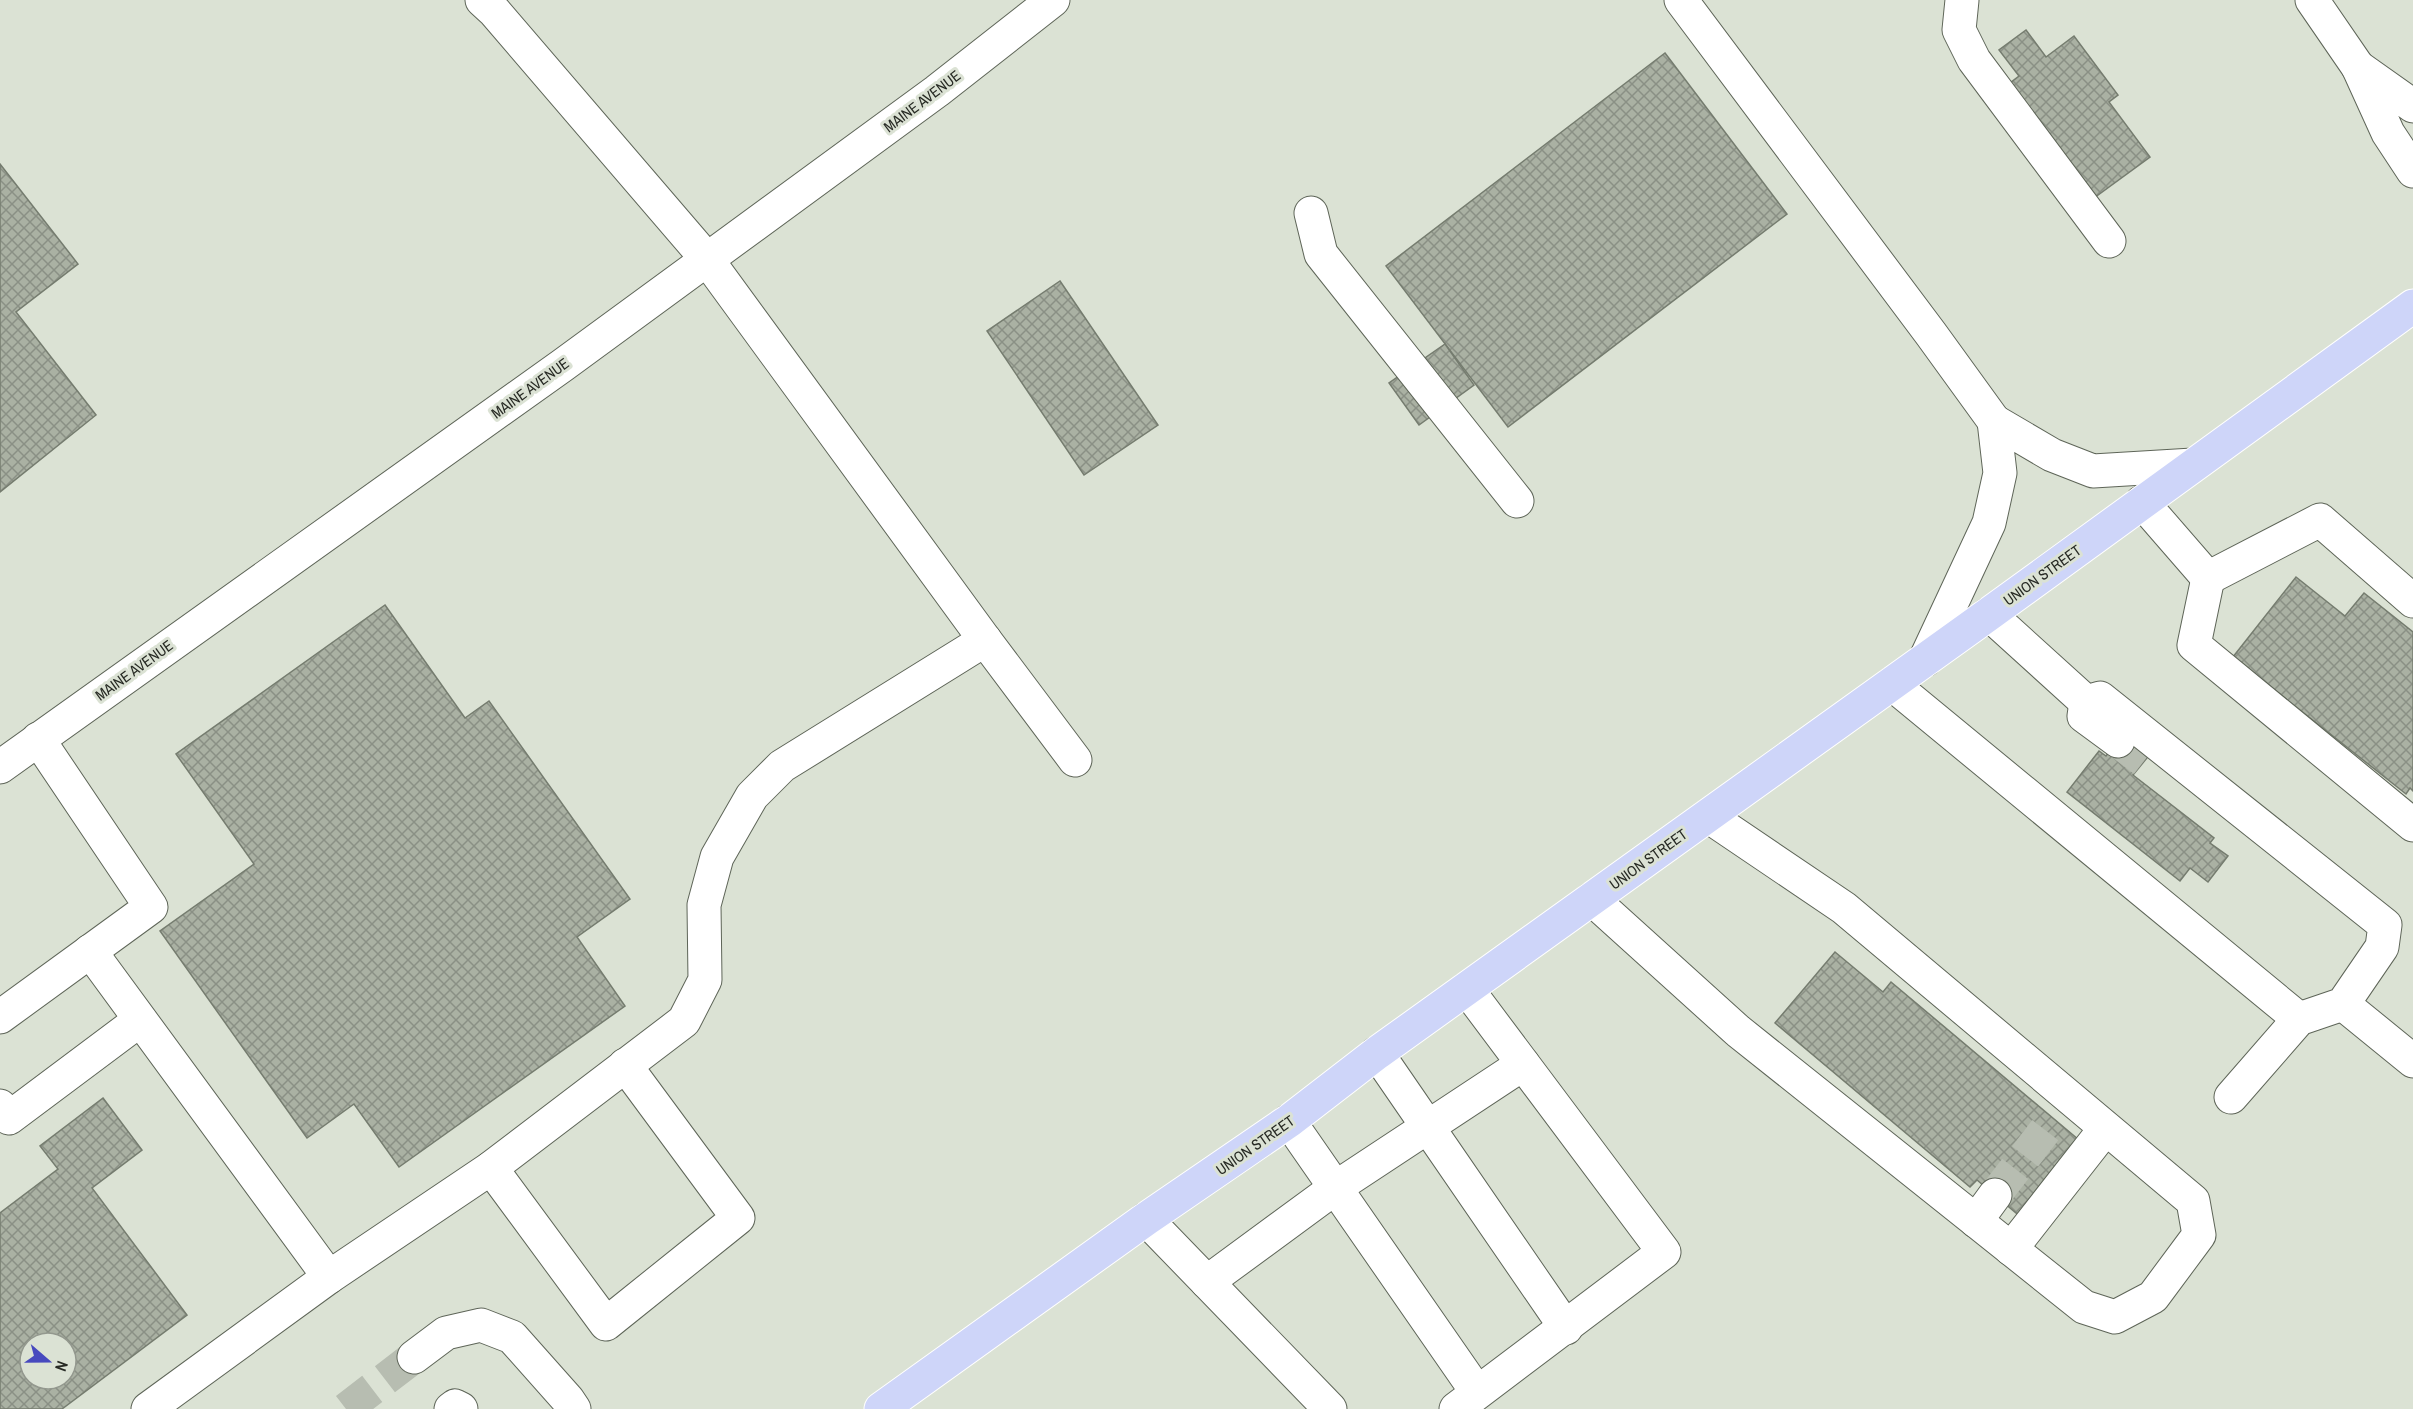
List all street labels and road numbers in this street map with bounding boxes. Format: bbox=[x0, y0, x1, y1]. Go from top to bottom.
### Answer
street label: MAINE AVENUE bbox=[879, 65, 965, 137]
street label: MAINE AVENUE bbox=[487, 353, 573, 423]
street label: UNION STREET bbox=[1999, 539, 2086, 610]
street label: MAINE AVENUE bbox=[91, 635, 177, 705]
street label: UNION STREET bbox=[1605, 823, 1692, 894]
street label: UNION STREET bbox=[1211, 1110, 1299, 1180]

